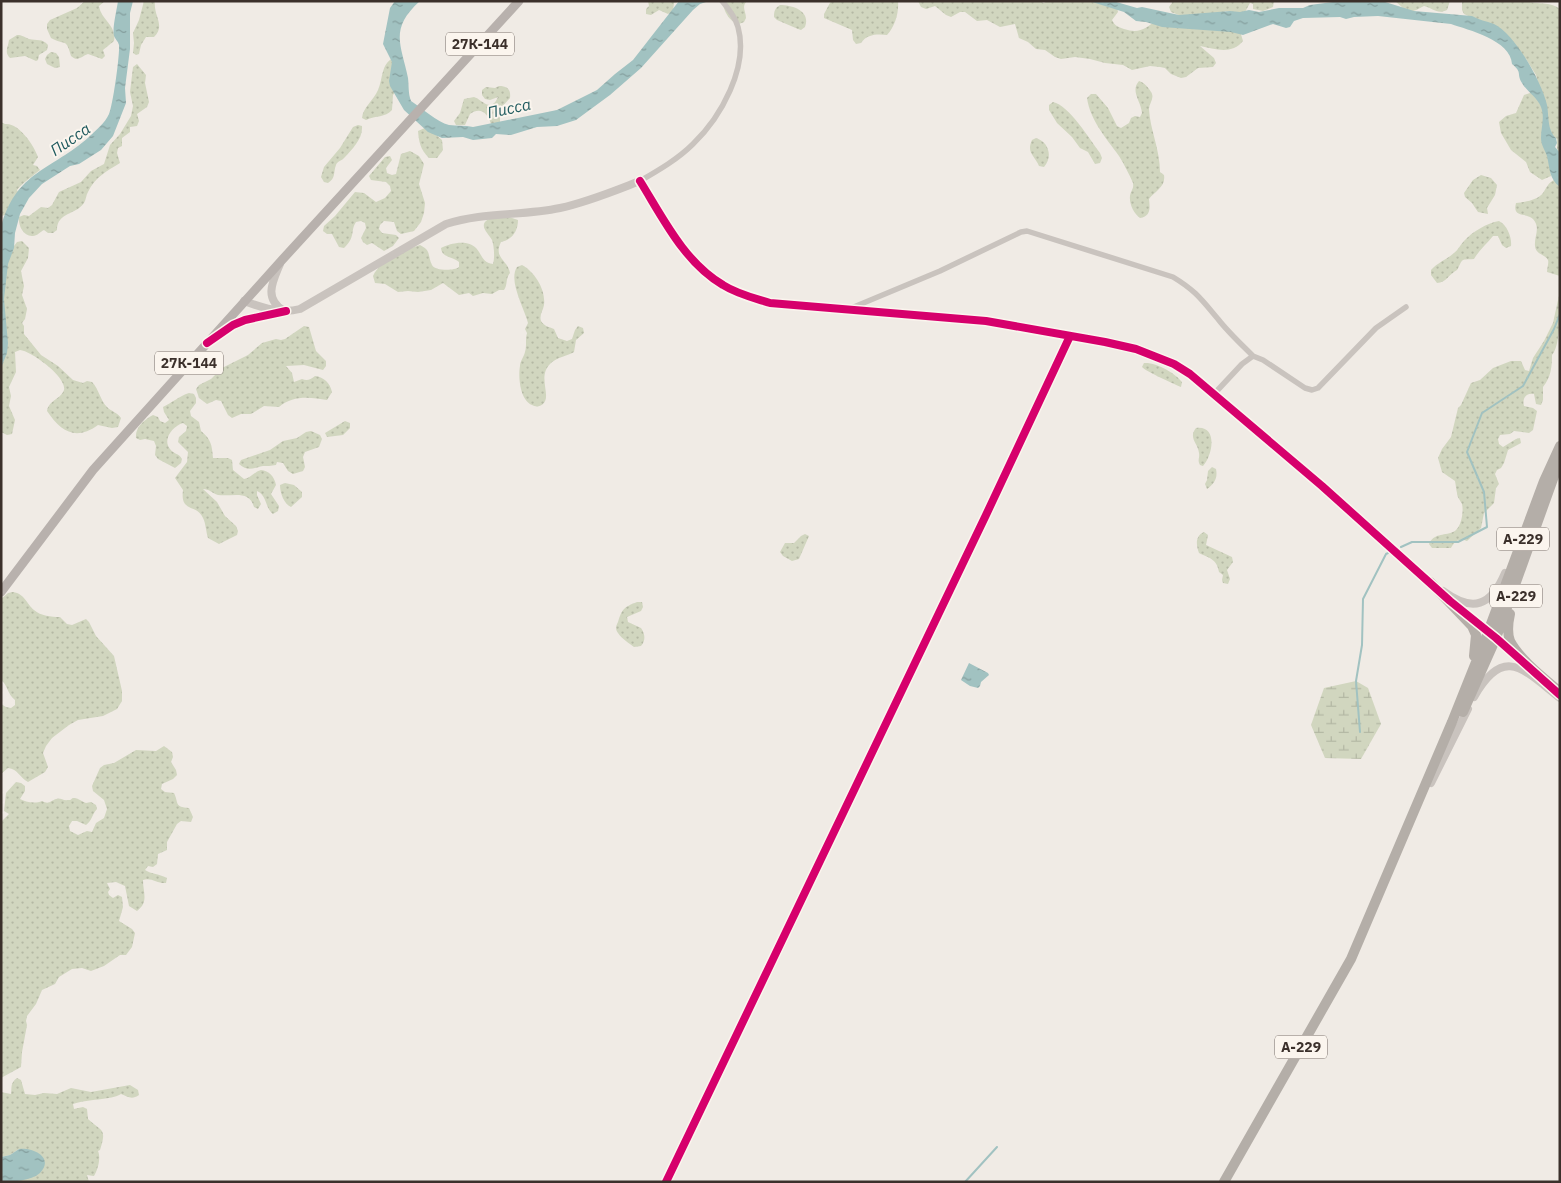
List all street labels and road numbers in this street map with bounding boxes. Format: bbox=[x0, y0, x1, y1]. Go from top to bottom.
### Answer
road number: 27К-144 bbox=[446, 33, 514, 56]
road number: 27К-144 bbox=[155, 352, 223, 374]
road number: А-229 bbox=[1497, 528, 1549, 550]
road number: A-229 bbox=[1490, 584, 1542, 608]
road number: А-229 bbox=[1275, 1036, 1327, 1058]

